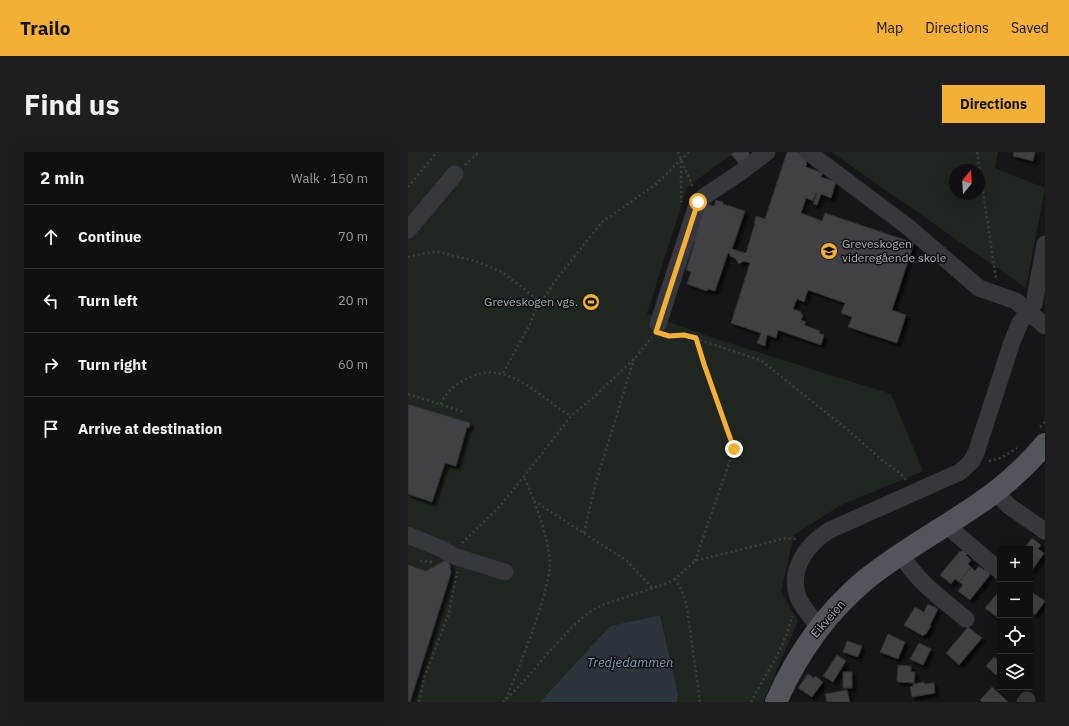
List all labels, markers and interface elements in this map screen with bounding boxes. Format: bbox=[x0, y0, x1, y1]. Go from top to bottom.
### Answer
text: Trailo bbox=[20, 16, 70, 40]
text: Map bbox=[876, 19, 903, 37]
text: Directions bbox=[925, 19, 989, 37]
text: Saved bbox=[1011, 19, 1049, 37]
button: Directions bbox=[942, 85, 1045, 123]
text: Find us bbox=[24, 86, 120, 123]
north arrow bbox=[949, 164, 985, 200]
text: 2 min bbox=[40, 167, 84, 189]
text: Walk · 150 m bbox=[291, 170, 368, 187]
route start bbox=[689, 193, 707, 211]
icon: ahead bbox=[40, 226, 62, 248]
text: Continue bbox=[78, 227, 142, 246]
text: 70 m bbox=[338, 228, 368, 245]
place label: Greveskogen videregående skole bbox=[842, 236, 947, 265]
school or university icon: Greveskogen videregående skole bbox=[819, 241, 839, 261]
icon: left bbox=[40, 290, 62, 312]
text: Turn left bbox=[78, 291, 138, 310]
text: 20 m bbox=[338, 292, 368, 309]
sports icon: Greveskogen vgs. bbox=[581, 292, 601, 312]
place label: Greveskogen vgs. bbox=[484, 294, 578, 309]
icon: right bbox=[40, 354, 62, 376]
text: Turn right bbox=[78, 355, 147, 374]
text: 60 m bbox=[338, 356, 368, 373]
icon: arrive bbox=[40, 418, 62, 440]
text: Arrive at destination bbox=[78, 419, 222, 438]
route end bbox=[725, 440, 743, 458]
map controls bbox=[997, 546, 1033, 690]
button: + bbox=[997, 546, 1033, 582]
button: − bbox=[997, 582, 1033, 618]
street label: Eikveien bbox=[807, 597, 848, 641]
button: locate bbox=[997, 618, 1033, 654]
water label: Tredjedammen bbox=[587, 654, 673, 671]
button: layers bbox=[997, 654, 1033, 690]

